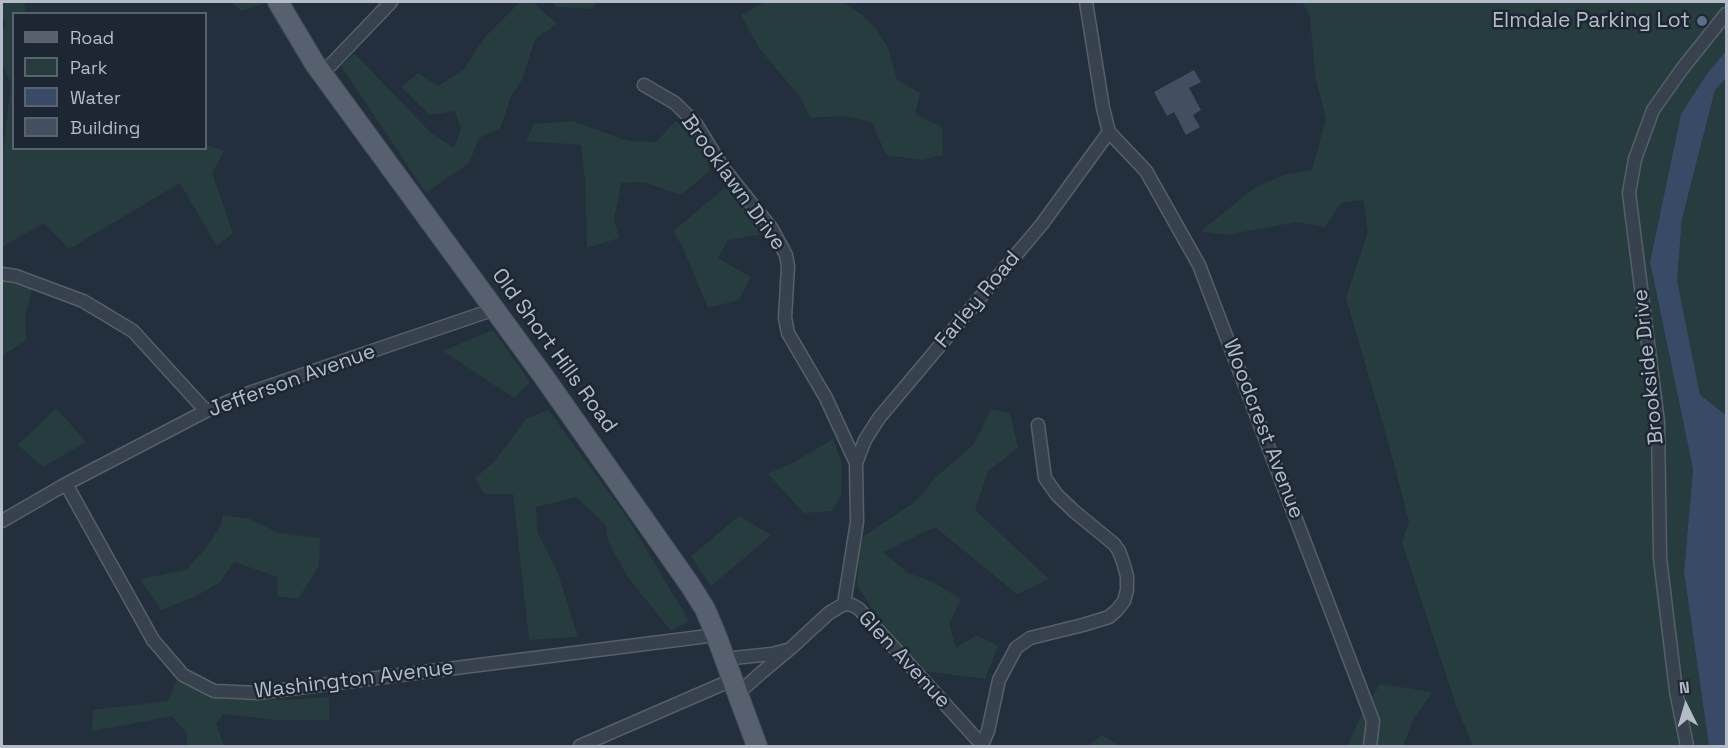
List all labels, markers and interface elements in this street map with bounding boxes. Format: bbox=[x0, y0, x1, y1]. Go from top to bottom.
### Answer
place label: Elmdale Parking Lot bbox=[1492, 8, 1690, 34]
legend bbox=[12, 12, 207, 150]
marker: Elmdale Parking Lot bbox=[1695, 14, 1709, 28]
text: Road bbox=[70, 26, 114, 49]
text: Park bbox=[70, 56, 107, 79]
text: Water bbox=[70, 86, 121, 109]
street label: Brooklawn Drive bbox=[675, 110, 791, 256]
text: Building bbox=[70, 116, 140, 139]
street label: Farley Road bbox=[930, 246, 1026, 354]
street label: Old Short Hills Road bbox=[486, 264, 622, 438]
street label: Brookside Drive bbox=[1628, 288, 1670, 446]
street label: Woodcrest Avenue bbox=[1217, 336, 1309, 522]
street label: Jefferson Avenue bbox=[205, 339, 379, 423]
street label: Glen Avenue bbox=[853, 606, 955, 714]
street label: Washington Avenue bbox=[253, 655, 455, 705]
north arrow bbox=[1656, 676, 1716, 736]
text: N bbox=[1678, 677, 1691, 698]

